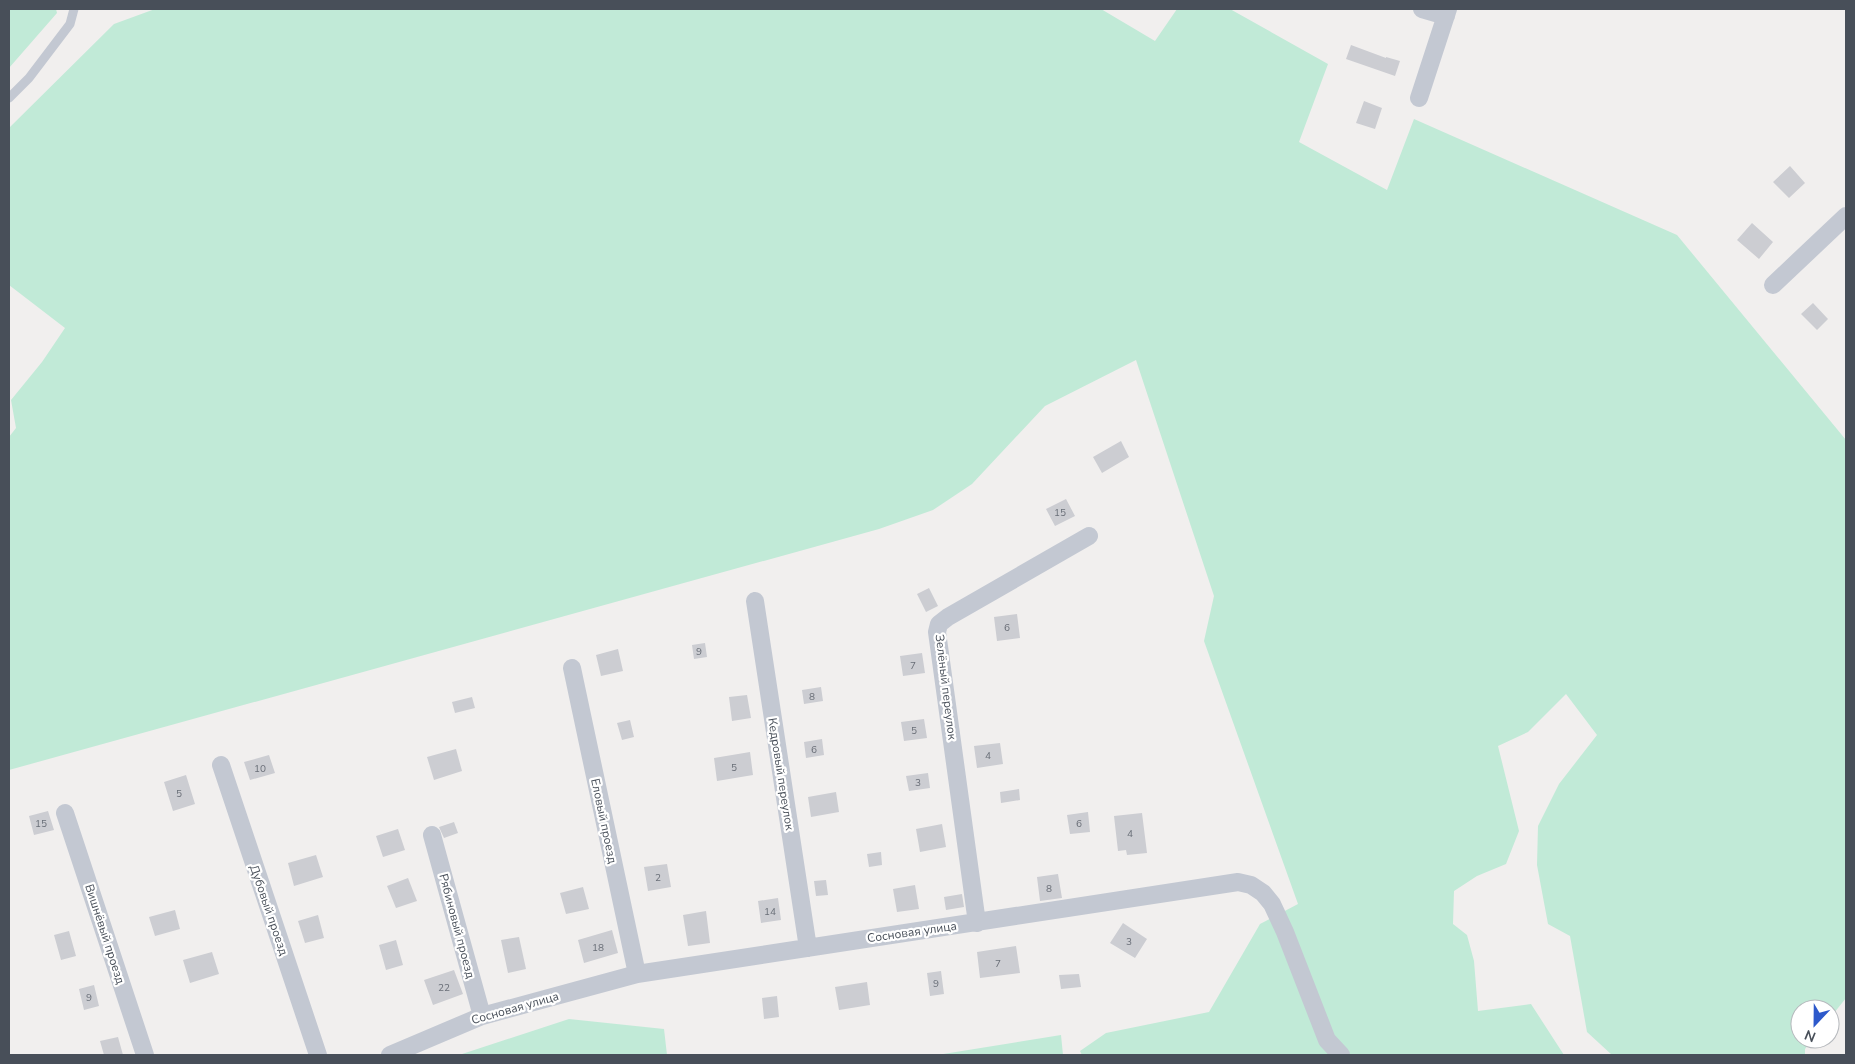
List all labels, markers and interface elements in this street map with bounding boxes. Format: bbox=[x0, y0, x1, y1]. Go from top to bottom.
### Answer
house number: 15 bbox=[1054, 506, 1066, 520]
house number: 6 bbox=[1004, 621, 1010, 635]
street label: Зелёный переулок bbox=[932, 633, 961, 741]
house number: 9 bbox=[696, 645, 702, 659]
house number: 7 bbox=[910, 659, 916, 673]
house number: 8 bbox=[809, 690, 815, 704]
street label: Кедровый переулок bbox=[764, 717, 798, 832]
house number: 5 bbox=[911, 724, 917, 738]
house number: 6 bbox=[811, 743, 817, 757]
house number: 4 bbox=[985, 749, 991, 763]
house number: 5 bbox=[731, 761, 737, 775]
house number: 10 bbox=[254, 762, 266, 776]
house number: 3 bbox=[915, 776, 921, 790]
street label: Еловый проезд bbox=[587, 777, 621, 865]
house number: 5 bbox=[176, 787, 182, 801]
house number: 15 bbox=[35, 817, 47, 831]
house number: 6 bbox=[1076, 817, 1082, 831]
house number: 4 bbox=[1127, 827, 1133, 841]
street label: Дубовый проезд bbox=[246, 862, 292, 958]
house number: 2 bbox=[655, 871, 661, 885]
street label: Рябиновый проезд bbox=[435, 872, 479, 980]
street label: Вишнёвый проезд bbox=[81, 882, 129, 986]
house number: 8 bbox=[1046, 882, 1052, 896]
house number: 14 bbox=[764, 905, 776, 919]
street label: Сосновая улица bbox=[866, 918, 958, 946]
house number: 3 bbox=[1126, 935, 1132, 949]
house number: 18 bbox=[592, 941, 604, 955]
house number: 7 bbox=[995, 957, 1001, 971]
house number: 9 bbox=[933, 977, 939, 991]
house number: 22 bbox=[438, 981, 450, 995]
street label: Сосновая улица bbox=[469, 988, 561, 1028]
house number: 9 bbox=[86, 991, 92, 1005]
north arrow bbox=[1790, 999, 1840, 1049]
text: N bbox=[1802, 1025, 1819, 1046]

